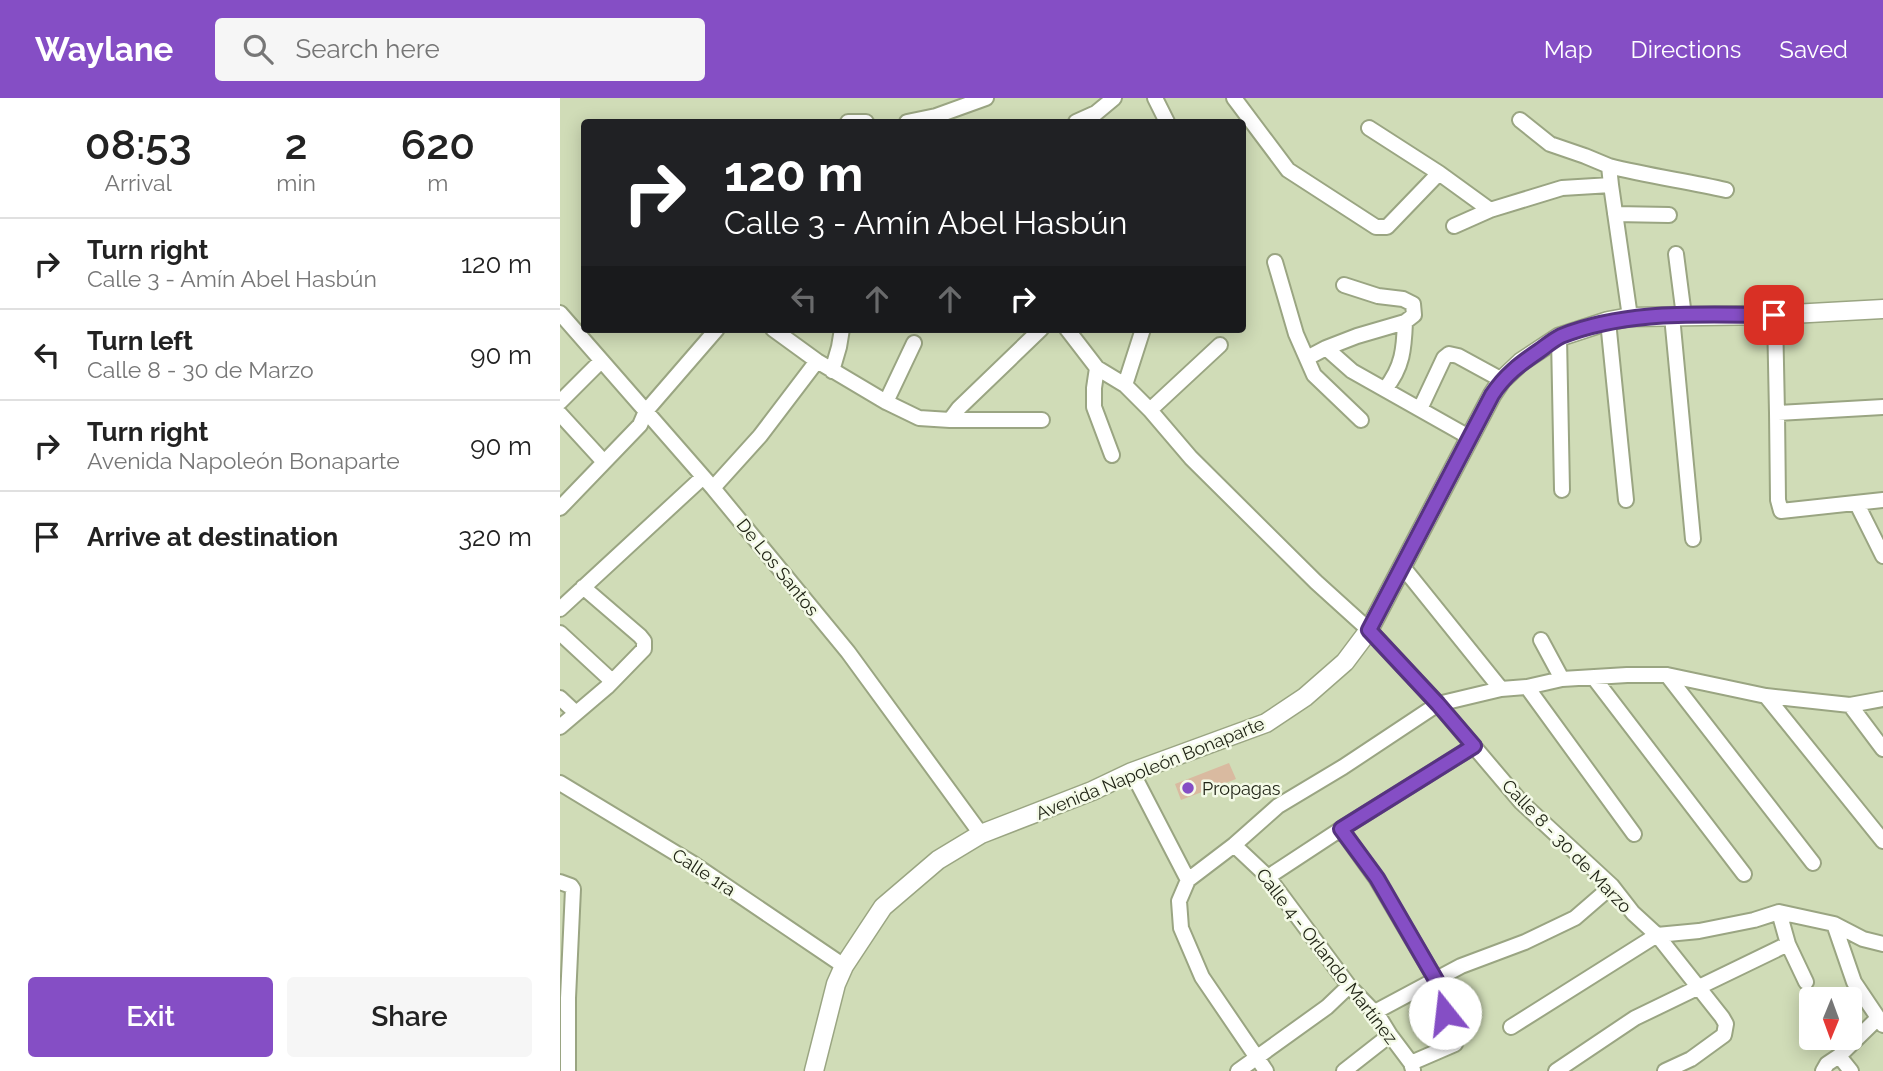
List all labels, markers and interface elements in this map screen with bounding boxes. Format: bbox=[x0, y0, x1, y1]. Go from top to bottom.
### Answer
search box bbox=[215, 18, 705, 81]
text: Waylane bbox=[35, 30, 173, 69]
icon: search bbox=[239, 30, 277, 68]
text: Search here bbox=[295, 34, 440, 64]
text: Map bbox=[1544, 35, 1593, 64]
text: Directions bbox=[1631, 35, 1741, 64]
text: Saved bbox=[1779, 35, 1848, 64]
text: 08:53 bbox=[85, 120, 191, 169]
text: 2 bbox=[285, 120, 308, 169]
text: 620 bbox=[401, 120, 475, 169]
text: 120 m bbox=[724, 145, 863, 202]
icon: right bbox=[609, 147, 700, 238]
text: Arrival bbox=[104, 169, 172, 196]
text: min bbox=[276, 169, 316, 196]
text: m bbox=[427, 169, 448, 196]
text: Calle 3 - Amín Abel Hasbún bbox=[724, 204, 1127, 241]
text: Turn right bbox=[87, 235, 208, 265]
icon: right bbox=[28, 245, 66, 283]
text: 120 m bbox=[461, 249, 532, 279]
text: Calle 3 - Amín Abel Hasbún bbox=[87, 265, 377, 292]
icon: left bbox=[785, 280, 823, 318]
icon: ahead bbox=[858, 280, 896, 318]
icon: ahead bbox=[931, 280, 969, 318]
icon: right bbox=[1004, 280, 1042, 318]
pin bbox=[1744, 285, 1804, 345]
icon: arrive bbox=[1755, 296, 1793, 334]
text: Turn left bbox=[87, 326, 193, 356]
icon: left bbox=[28, 336, 66, 374]
text: 90 m bbox=[470, 340, 532, 370]
text: Calle 8 - 30 de Marzo bbox=[87, 356, 314, 383]
text: Turn right bbox=[87, 417, 208, 447]
icon: right bbox=[28, 427, 66, 465]
text: 90 m bbox=[470, 431, 532, 461]
text: Avenida Napoleón Bonaparte bbox=[87, 447, 400, 474]
street label: De Los Santos bbox=[732, 514, 824, 620]
icon: arrive bbox=[28, 518, 66, 556]
text: Arrive at destination bbox=[87, 522, 338, 552]
text: 320 m bbox=[458, 522, 532, 552]
street label: Avenida Napoleón Bonaparte bbox=[1033, 712, 1268, 824]
street label: Calle 8 - 30 de Marzo bbox=[1498, 775, 1636, 917]
place label: Propagas bbox=[1202, 778, 1281, 799]
marker: Propagas bbox=[1180, 780, 1196, 796]
street label: Calle 1ra bbox=[669, 844, 739, 900]
street label: Calle 4 - Orlando Martínez bbox=[1252, 864, 1402, 1048]
position arrow bbox=[1408, 976, 1482, 1050]
button: Exit bbox=[28, 977, 273, 1057]
button: Share bbox=[287, 977, 532, 1057]
north arrow bbox=[1799, 987, 1862, 1050]
map controls bbox=[1799, 987, 1862, 1050]

